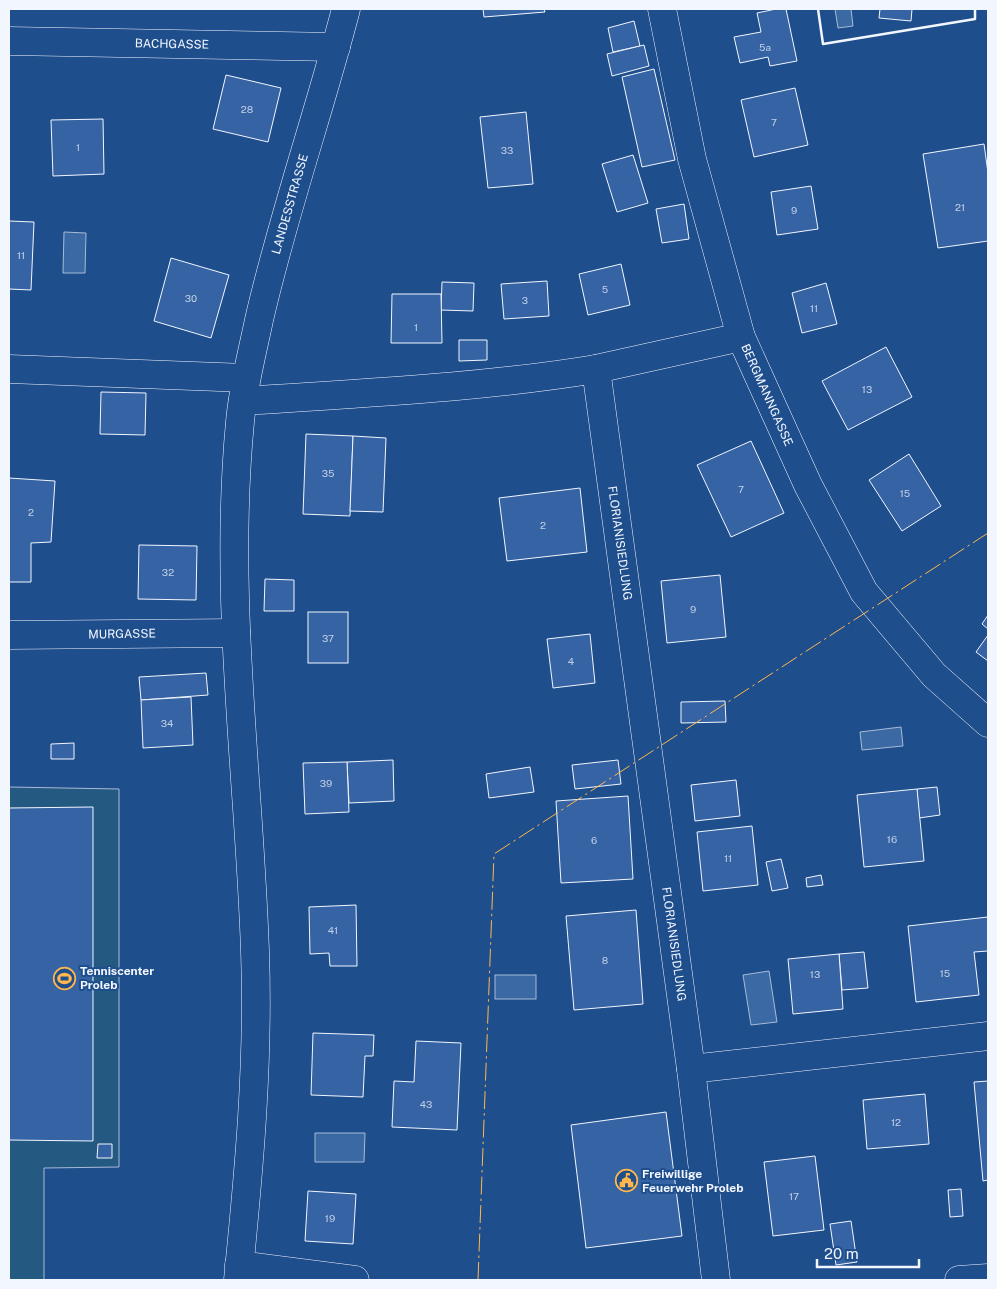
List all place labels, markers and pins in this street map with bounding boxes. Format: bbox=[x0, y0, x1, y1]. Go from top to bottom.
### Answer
place label: Tenniscenter Proleb bbox=[80, 964, 154, 992]
sports icon: Tenniscenter Proleb bbox=[52, 966, 76, 990]
place label: Freiwillige Feuerwehr Proleb bbox=[642, 1167, 744, 1195]
public building icon: Freiwillige Feuerwehr Proleb bbox=[614, 1169, 638, 1193]

